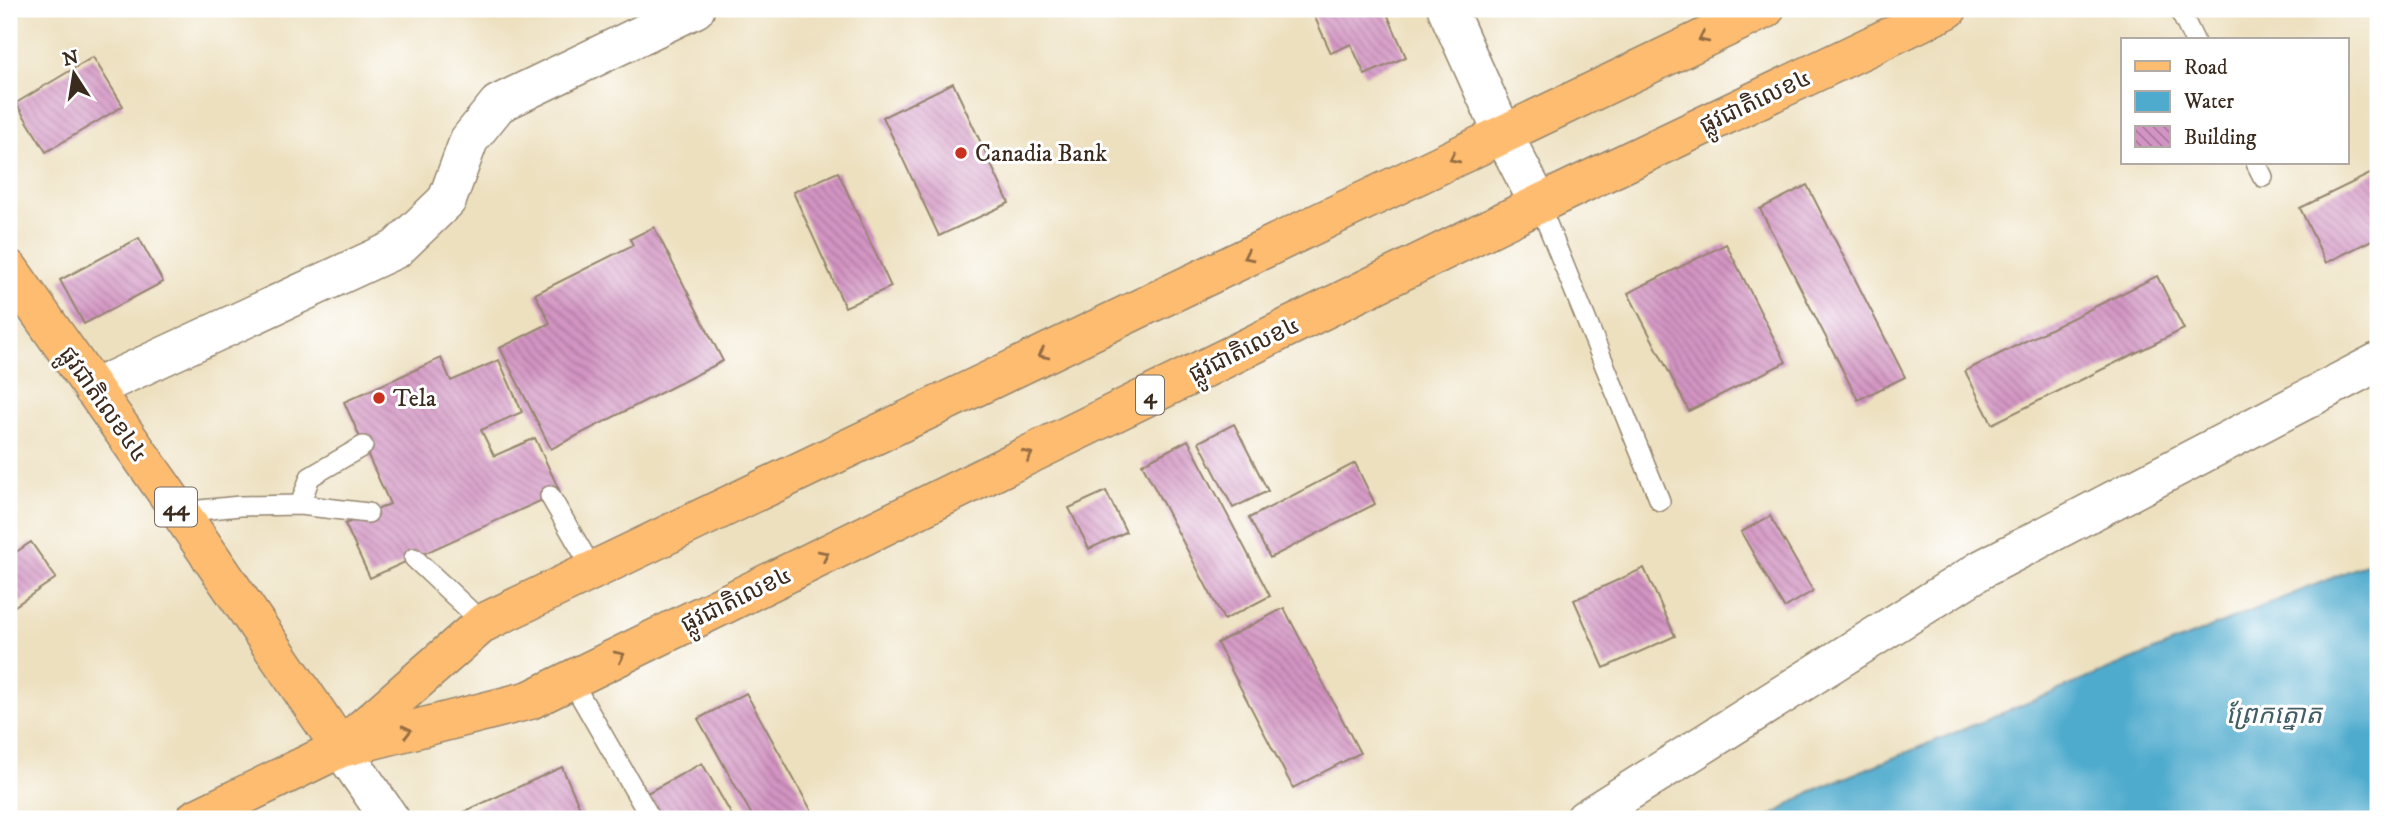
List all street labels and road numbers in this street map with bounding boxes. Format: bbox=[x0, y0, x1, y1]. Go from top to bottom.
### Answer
street label: ផ្លូវជាតិលេខ៤ bbox=[1695, 63, 1819, 146]
street label: ផ្លូវជាតិលេខ៤ bbox=[1184, 310, 1308, 395]
street label: ផ្លូវជាតិលេខ៤៤ bbox=[47, 341, 154, 472]
road number: 4 bbox=[1136, 376, 1164, 414]
road number: 44 bbox=[155, 488, 197, 526]
street label: ផ្លូវជាតិលេខ៤ bbox=[676, 560, 800, 645]

